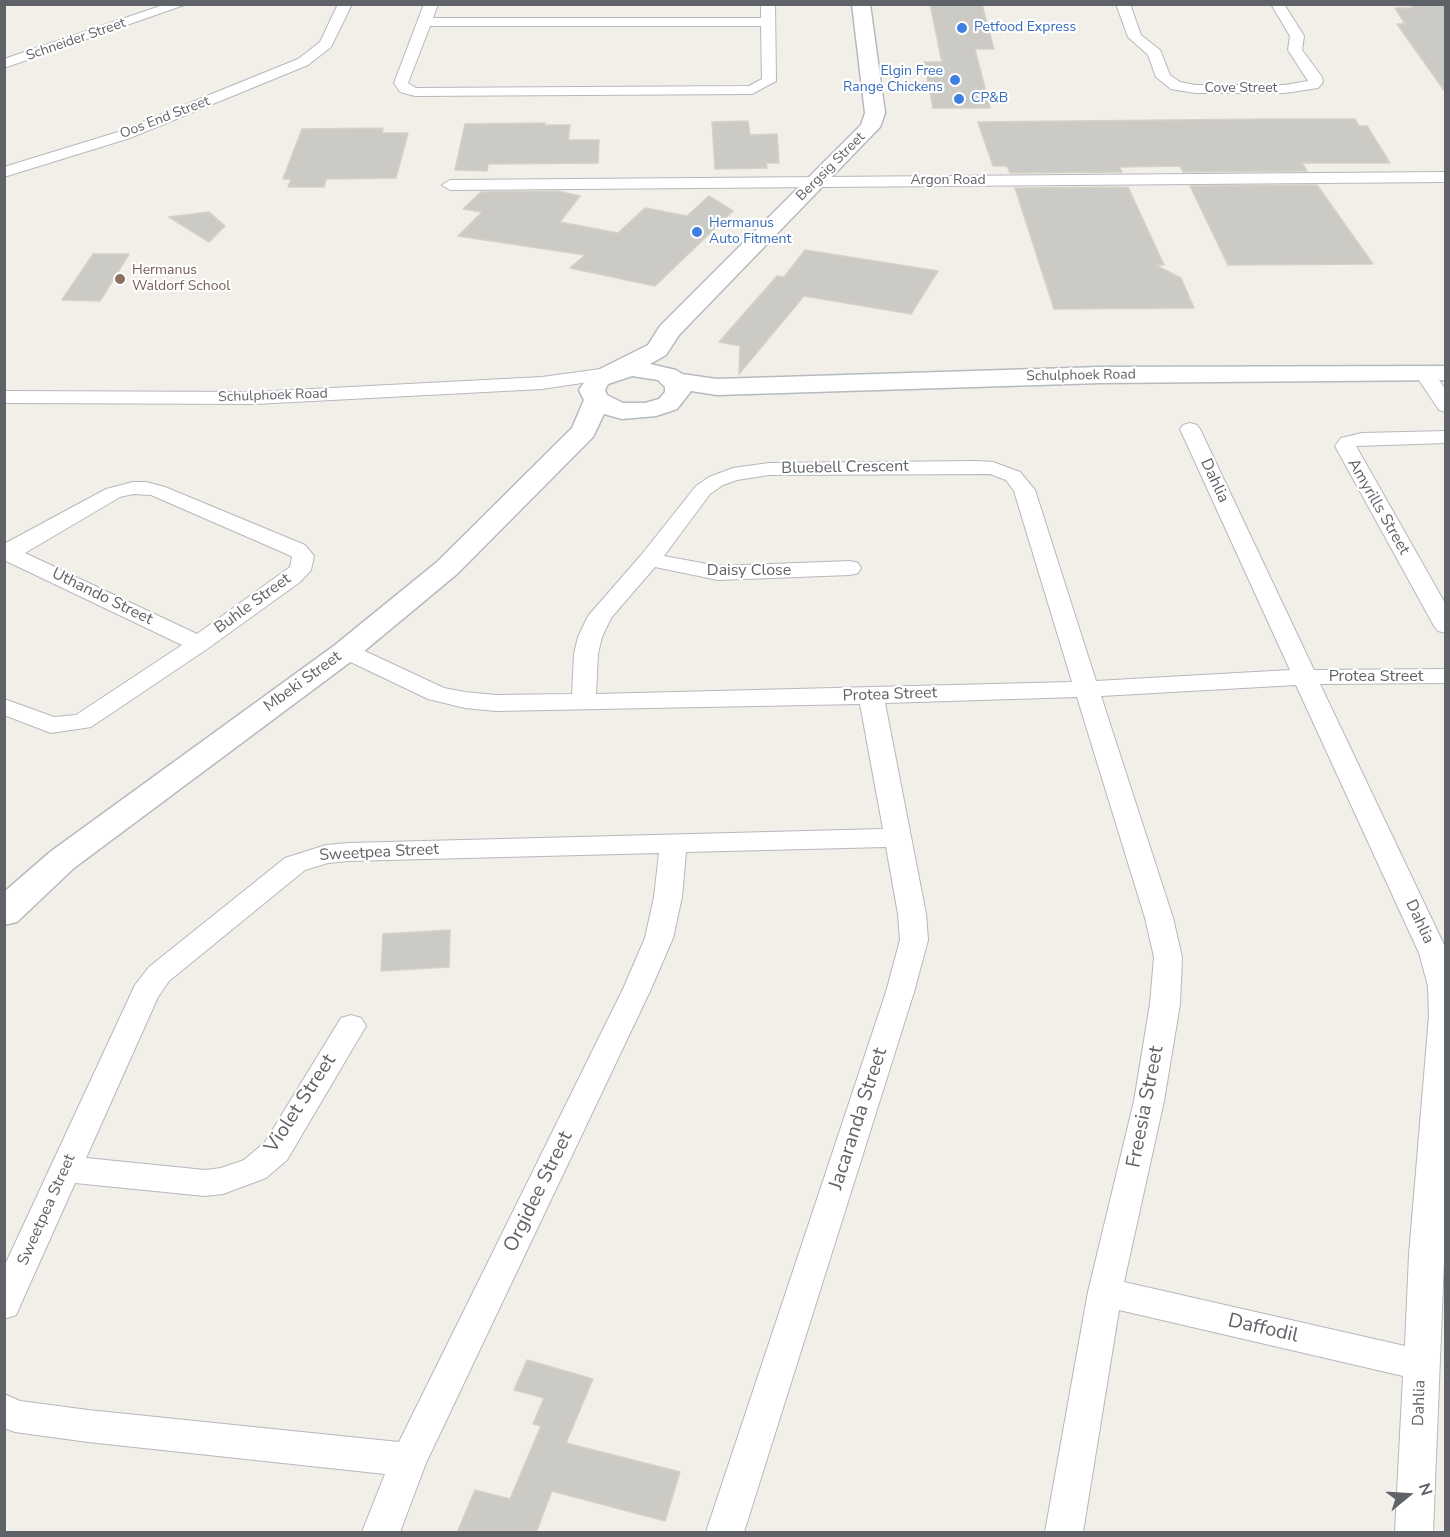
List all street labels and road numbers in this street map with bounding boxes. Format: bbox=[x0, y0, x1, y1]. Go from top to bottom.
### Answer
street label: Schneider Street bbox=[24, 15, 128, 65]
street label: Cove Street bbox=[1205, 81, 1277, 97]
street label: Oos End Street bbox=[118, 93, 212, 143]
street label: Bergsig Street bbox=[793, 129, 869, 205]
street label: Argon Road bbox=[910, 173, 986, 189]
street label: Schulphoek Road bbox=[1026, 367, 1136, 385]
street label: Schulphoek Road bbox=[218, 386, 328, 406]
street label: Dahlia bbox=[1196, 456, 1232, 506]
street label: Amyrills Street bbox=[1343, 456, 1413, 558]
street label: Bluebell Crescent bbox=[781, 457, 909, 479]
street label: Daisy Close bbox=[707, 561, 791, 581]
street label: Uthando Street bbox=[48, 564, 156, 630]
street label: Buhle Street bbox=[211, 570, 295, 638]
street label: Mbeki Street bbox=[261, 647, 345, 717]
street label: Protea Street bbox=[1329, 667, 1423, 687]
street label: Protea Street bbox=[842, 684, 938, 706]
street label: Sweetpea Street bbox=[319, 840, 439, 866]
street label: Dahlia bbox=[1401, 897, 1437, 947]
street label: Freesia Street bbox=[1122, 1044, 1170, 1170]
street label: Jacaranda Street bbox=[825, 1045, 893, 1193]
street label: Violet Street bbox=[260, 1050, 342, 1158]
street label: Orgidee Street bbox=[499, 1128, 579, 1256]
street label: Sweetpea Street bbox=[14, 1151, 80, 1269]
street label: Daffodil bbox=[1225, 1309, 1301, 1349]
street label: Dahlia bbox=[1410, 1379, 1430, 1427]

